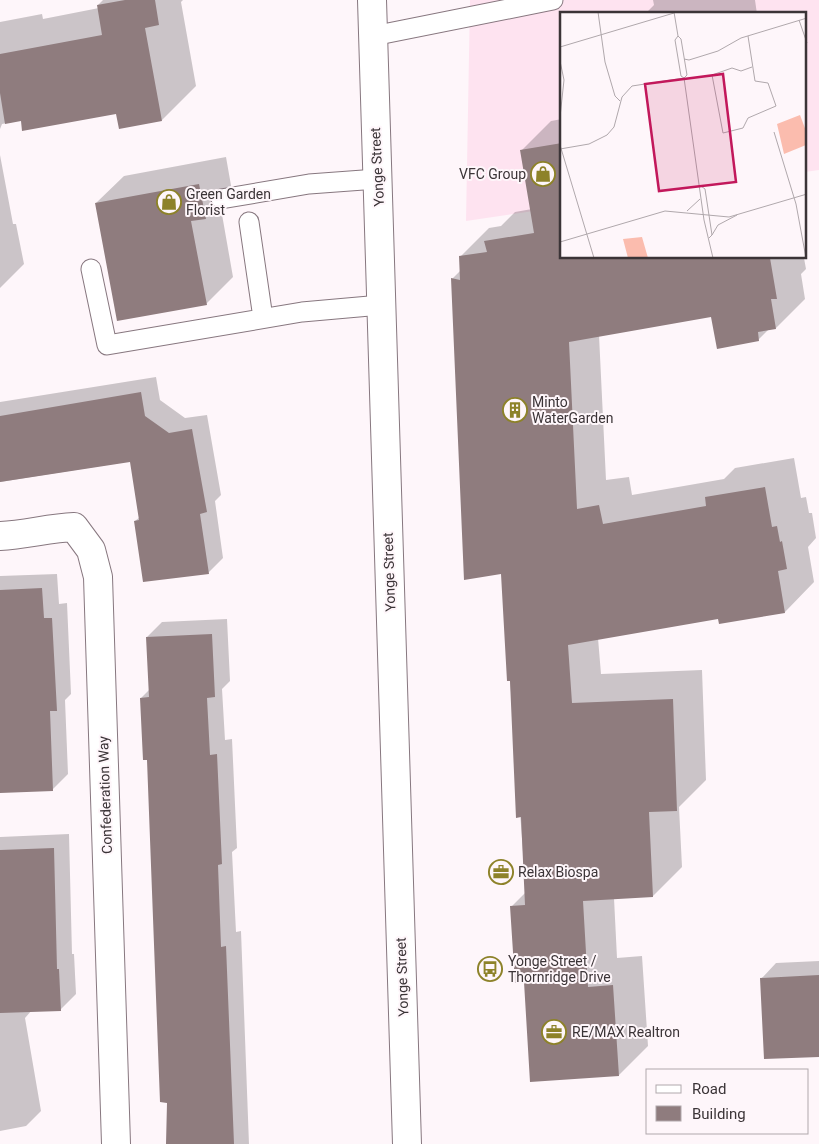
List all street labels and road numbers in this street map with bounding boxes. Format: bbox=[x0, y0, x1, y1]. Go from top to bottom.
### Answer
street label: Yonge Street bbox=[367, 127, 387, 207]
street label: Yonge Street bbox=[380, 532, 398, 612]
street label: Confederation Way bbox=[95, 735, 115, 854]
street label: Yonge Street bbox=[393, 937, 411, 1017]

